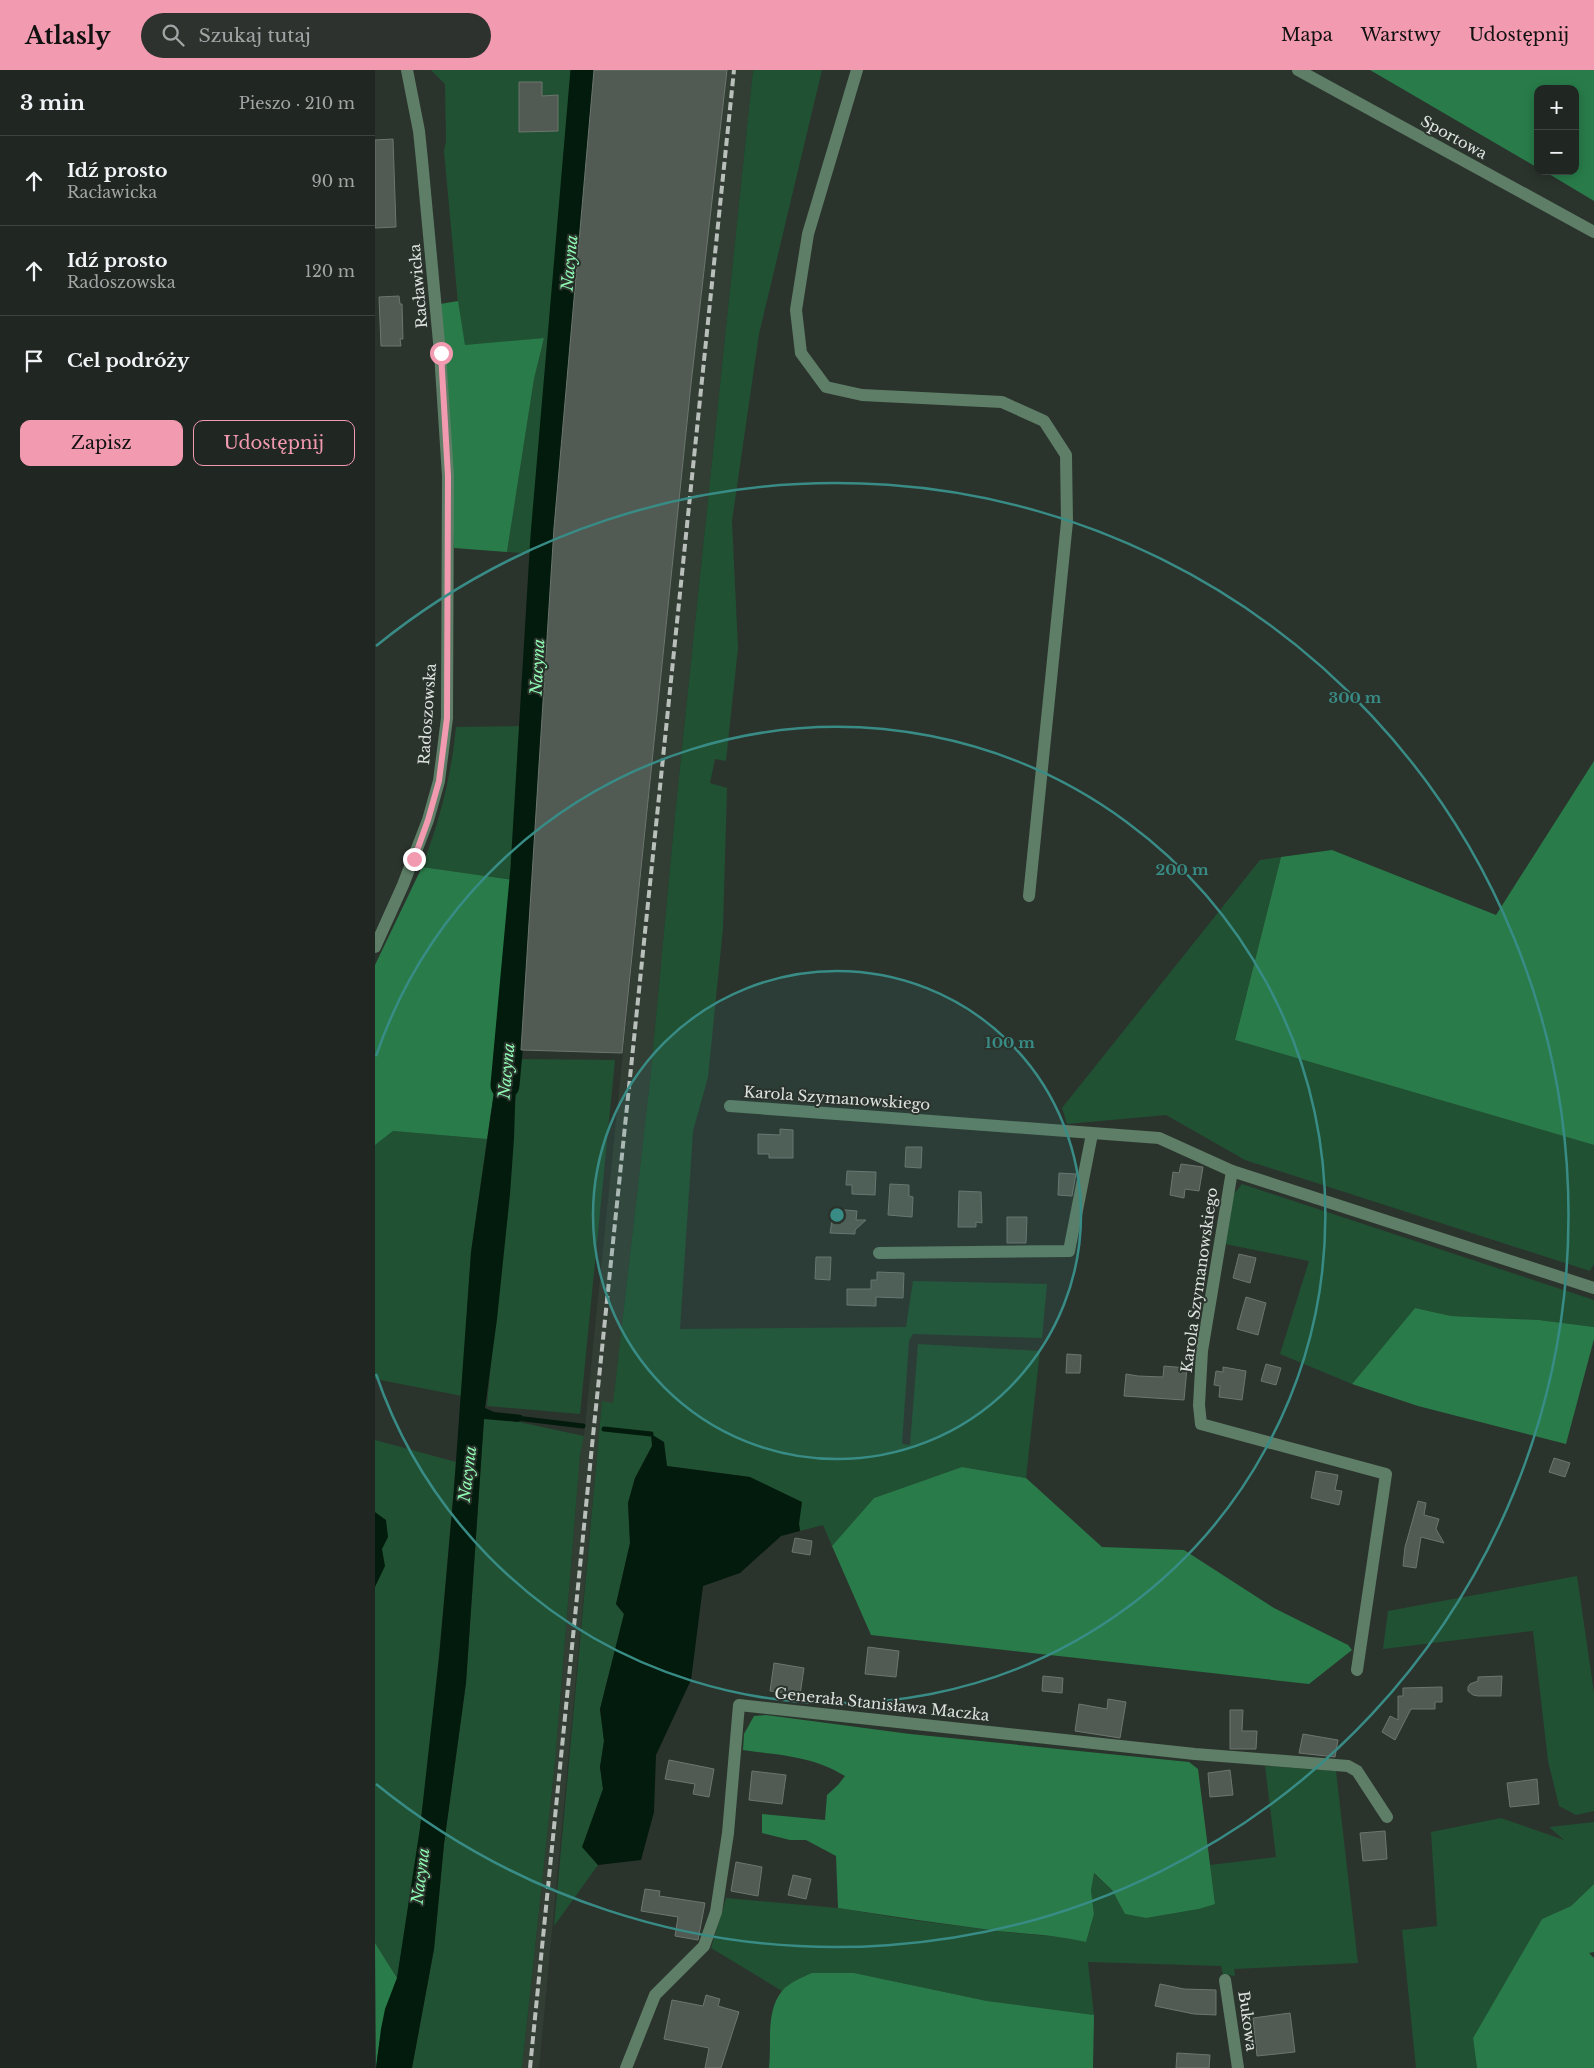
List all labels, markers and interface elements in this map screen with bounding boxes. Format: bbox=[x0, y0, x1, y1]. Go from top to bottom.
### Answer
search box bbox=[141, 13, 491, 58]
text: Atlasly bbox=[25, 21, 111, 50]
icon: search bbox=[159, 21, 187, 49]
text: Szukaj tutaj bbox=[199, 24, 311, 47]
text: Mapa bbox=[1281, 24, 1333, 46]
text: Warstwy bbox=[1361, 24, 1441, 46]
text: Udostępnij bbox=[1469, 24, 1569, 46]
map controls bbox=[1534, 85, 1579, 175]
button: + bbox=[1534, 85, 1579, 130]
text: 3 min bbox=[20, 90, 85, 116]
text: Pieszo · 210 m bbox=[239, 93, 355, 113]
street label: Sportowa bbox=[1418, 111, 1491, 163]
button: − bbox=[1534, 130, 1579, 175]
text: Idź prosto bbox=[67, 159, 168, 182]
icon: ahead bbox=[20, 167, 48, 195]
text: 90 m bbox=[312, 171, 355, 191]
text: Racławicka bbox=[67, 182, 157, 202]
water label: Nacyna bbox=[556, 234, 581, 293]
street label: Racławicka bbox=[405, 242, 431, 329]
text: Idź prosto bbox=[67, 249, 168, 272]
icon: ahead bbox=[20, 257, 48, 285]
text: 120 m bbox=[305, 261, 355, 281]
text: Radoszowska bbox=[67, 272, 176, 292]
route start bbox=[430, 342, 453, 365]
icon: arrive bbox=[20, 347, 48, 375]
text: Cel podróży bbox=[67, 349, 189, 372]
button: Zapisz bbox=[20, 420, 183, 466]
button: Udostępnij bbox=[193, 420, 355, 466]
water label: Nacyna bbox=[525, 638, 548, 697]
street label: Radoszowska bbox=[414, 662, 440, 765]
text: 300 m bbox=[1329, 688, 1382, 707]
route end bbox=[403, 848, 426, 871]
text: 200 m bbox=[1156, 860, 1209, 879]
text: 100 m bbox=[985, 1033, 1035, 1052]
water label: Nacyna bbox=[493, 1042, 518, 1101]
street label: Karola Szymanowskiego bbox=[743, 1082, 931, 1114]
street label: Karola Szymanowskiego bbox=[1177, 1186, 1221, 1374]
centre of rings bbox=[828, 1206, 846, 1224]
water label: Nacyna bbox=[454, 1445, 480, 1504]
street label: Generała Stanisława Maczka bbox=[774, 1683, 991, 1725]
water label: Nacyna bbox=[407, 1847, 433, 1906]
street label: Bukowa bbox=[1234, 1990, 1262, 2053]

